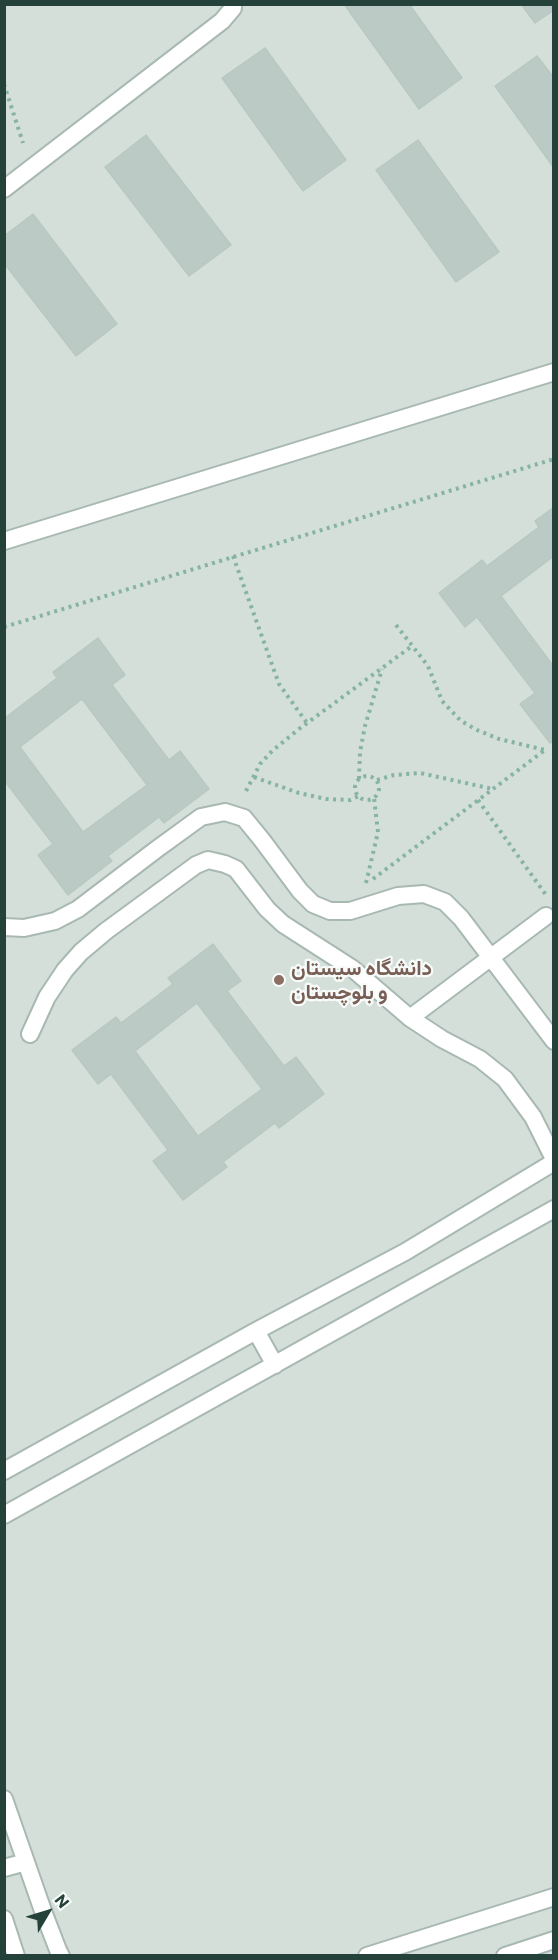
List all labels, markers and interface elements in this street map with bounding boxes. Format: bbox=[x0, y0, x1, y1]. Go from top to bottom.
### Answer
place label: دانشگاه سیستان و بلوچستان bbox=[291, 955, 432, 1005]
marker: دانشگاه سیستان و بلوچستان bbox=[272, 973, 286, 987]
north arrow bbox=[18, 1882, 78, 1942]
text: N bbox=[51, 1890, 74, 1911]

